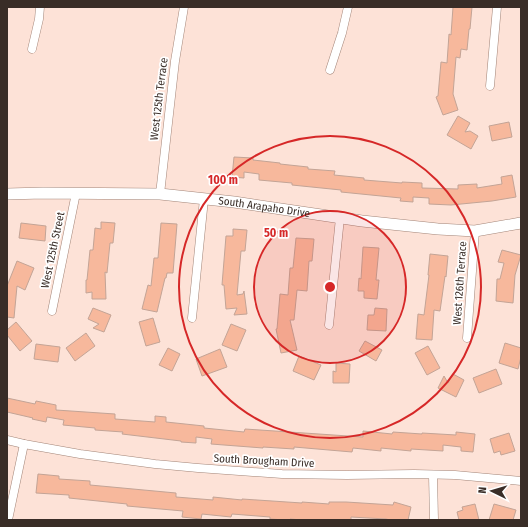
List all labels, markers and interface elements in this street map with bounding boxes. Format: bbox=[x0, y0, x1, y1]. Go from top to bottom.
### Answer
street label: West 125th Terrace bbox=[147, 57, 171, 141]
text: 100 m bbox=[208, 173, 238, 187]
street label: South Arapaho Drive bbox=[218, 194, 311, 220]
street label: West 125th Street bbox=[39, 210, 68, 289]
text: 50 m bbox=[264, 226, 288, 240]
street label: West 126th Terrace bbox=[451, 241, 469, 325]
centre of rings bbox=[323, 280, 337, 294]
street label: South Brougham Drive bbox=[213, 452, 315, 470]
north arrow bbox=[472, 471, 512, 511]
text: N bbox=[476, 486, 489, 494]

